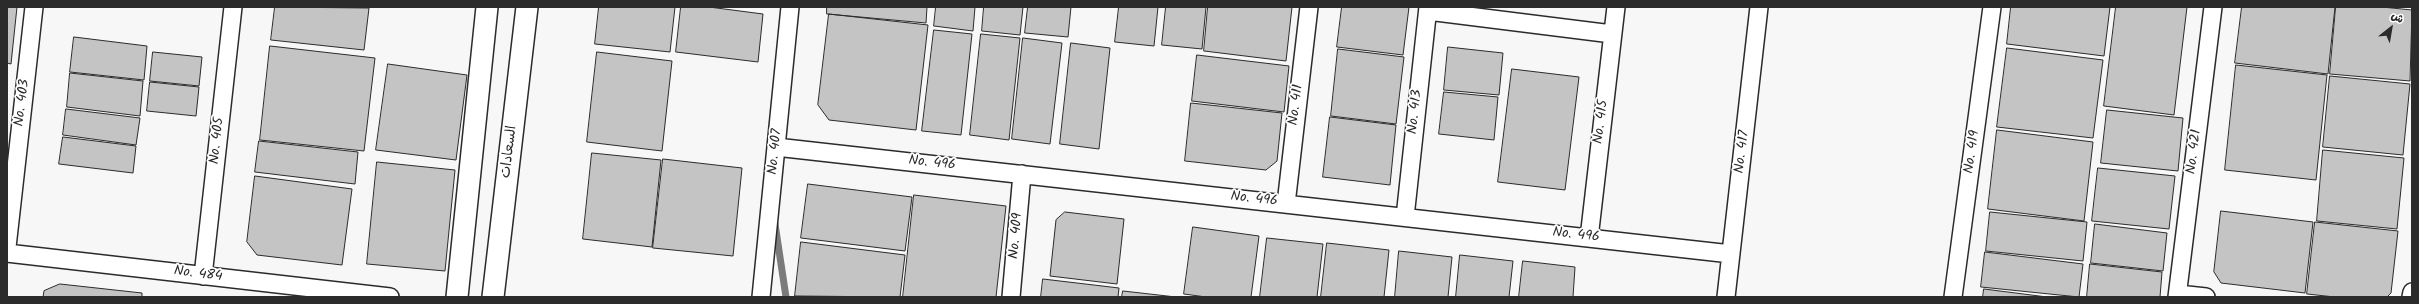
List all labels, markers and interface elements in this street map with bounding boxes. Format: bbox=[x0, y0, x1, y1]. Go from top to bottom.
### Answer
text: ش bbox=[2387, 7, 2407, 29]
north arrow bbox=[2371, 8, 2411, 48]
street label: No. 403 bbox=[12, 78, 34, 128]
street label: No. 411 bbox=[1286, 84, 1308, 126]
street label: No. 413 bbox=[1405, 89, 1427, 135]
street label: No. 415 bbox=[1591, 99, 1613, 145]
street label: No. 405 bbox=[207, 117, 229, 165]
street label: السعادات bbox=[498, 125, 522, 179]
street label: No. 407 bbox=[765, 128, 787, 176]
street label: No. 417 bbox=[1732, 129, 1754, 175]
street label: No. 419 bbox=[1962, 129, 1984, 175]
street label: No. 421 bbox=[2184, 129, 2206, 175]
street label: No. 496 bbox=[908, 153, 956, 175]
street label: No. 496 bbox=[1230, 189, 1278, 211]
street label: No. 409 bbox=[1007, 212, 1027, 260]
street label: No. 496 bbox=[1552, 225, 1600, 247]
street label: No. 484 bbox=[173, 264, 223, 286]

